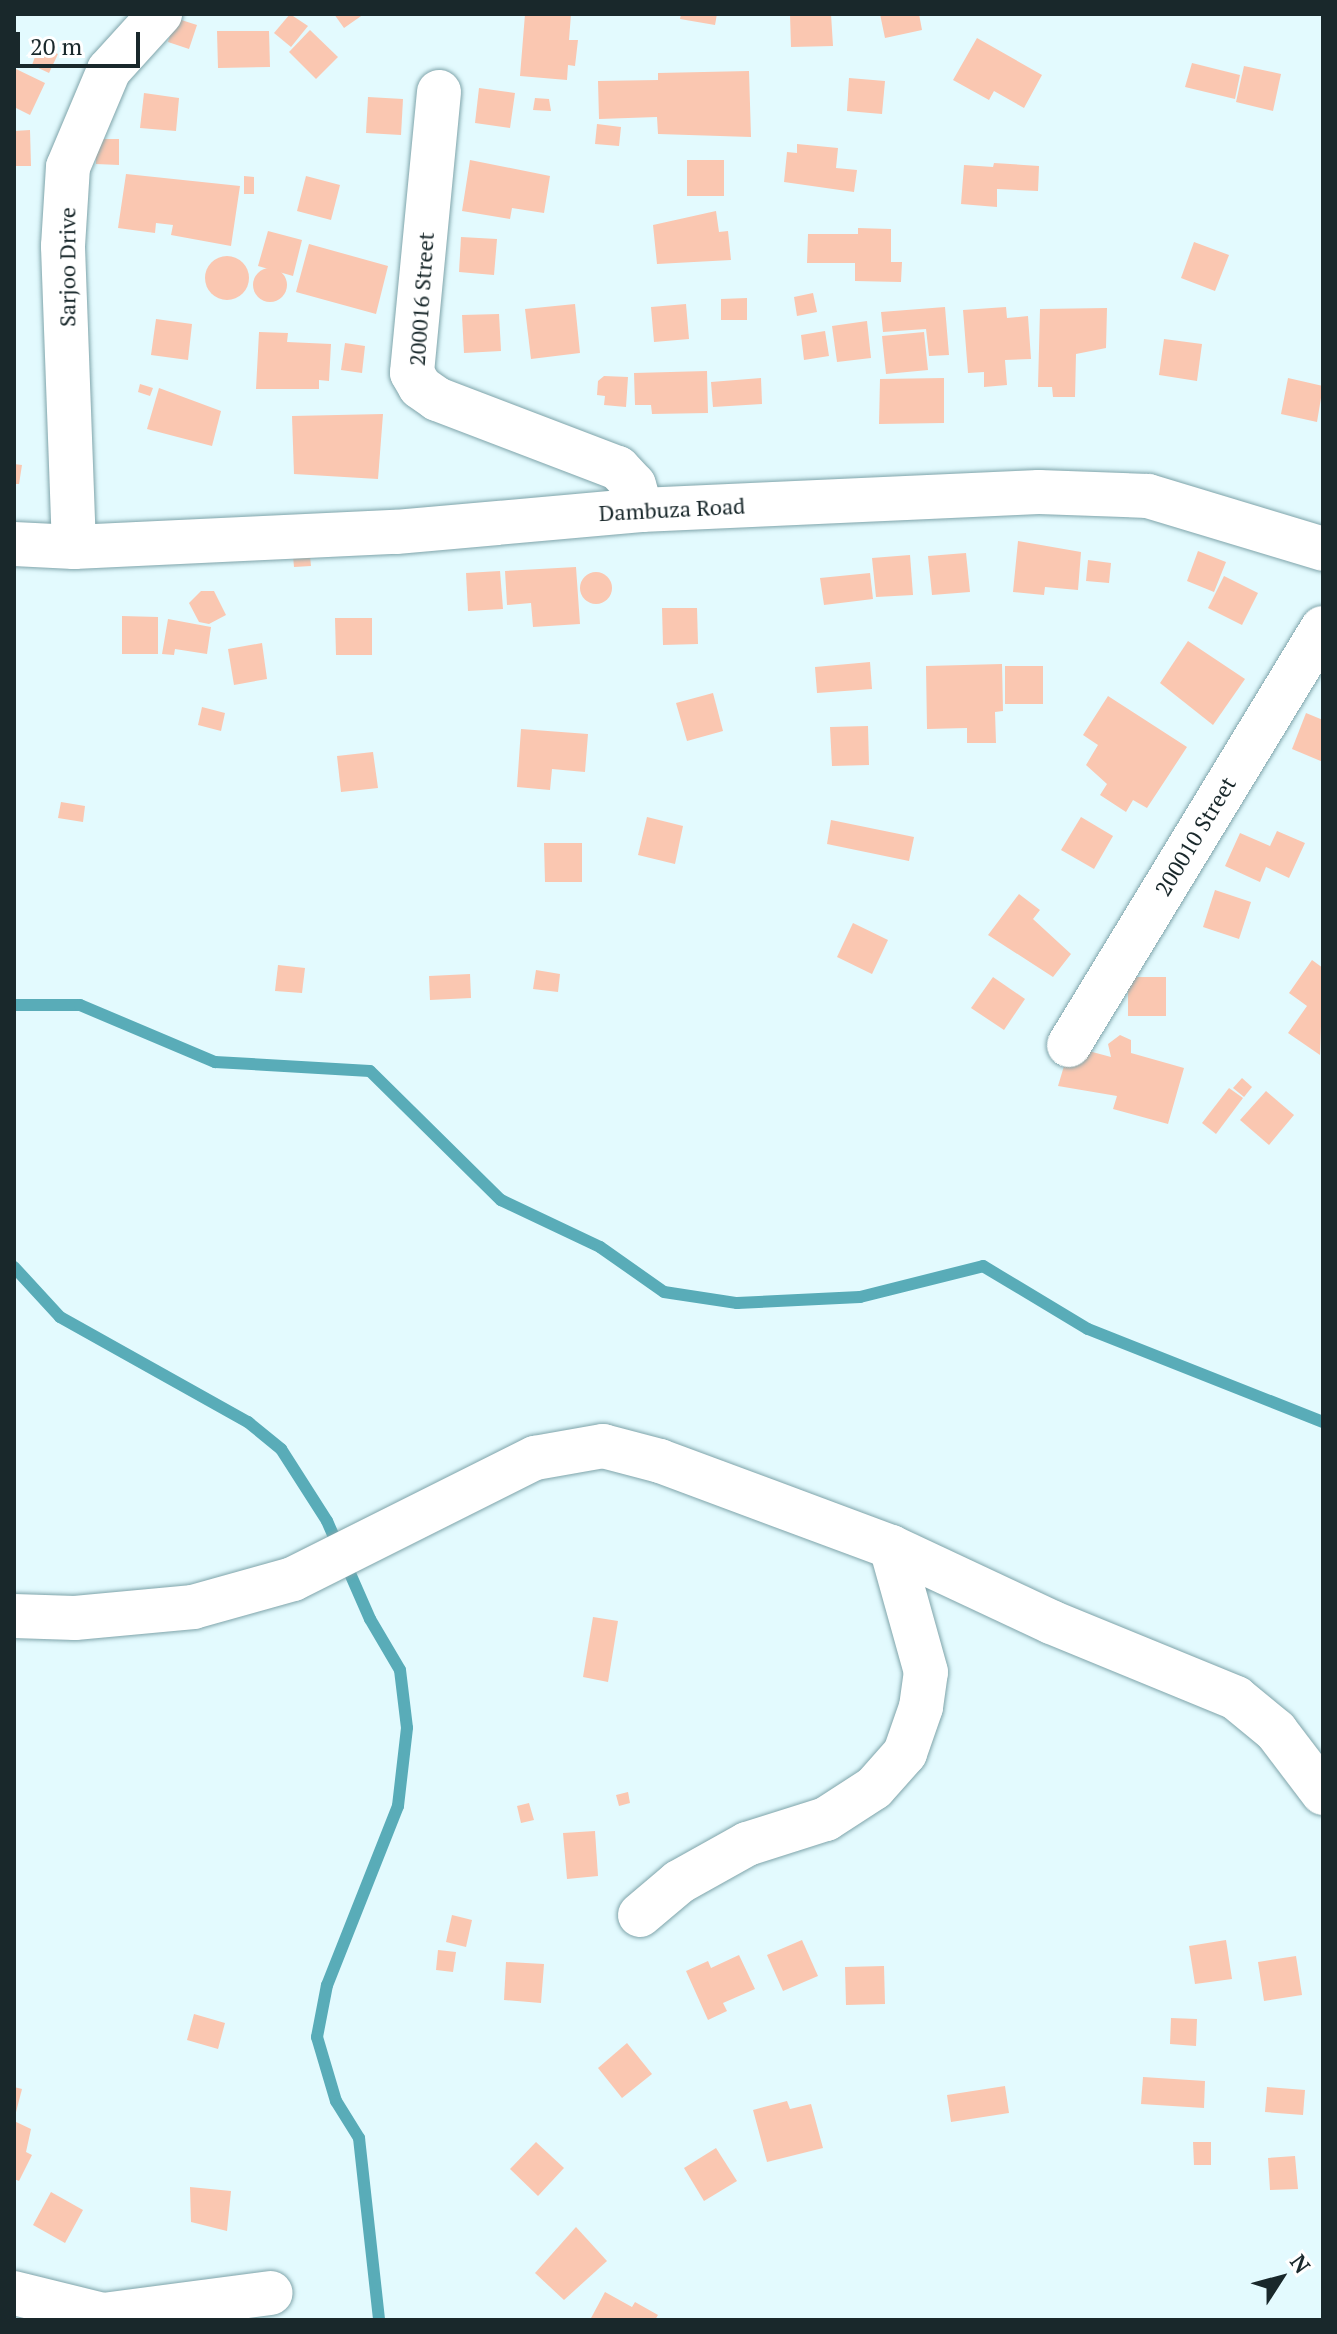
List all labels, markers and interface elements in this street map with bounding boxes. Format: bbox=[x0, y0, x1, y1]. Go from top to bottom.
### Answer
scale bar bbox=[20, 16, 144, 66]
text: 20 m bbox=[30, 30, 82, 62]
street label: Sarjoo Drive bbox=[54, 207, 80, 327]
street label: 200016 Street bbox=[403, 231, 439, 367]
street label: Dambuza Road bbox=[598, 492, 746, 526]
street label: 200010 Street bbox=[1149, 772, 1241, 900]
north arrow bbox=[1241, 2238, 1321, 2318]
text: N bbox=[1284, 2248, 1317, 2279]

